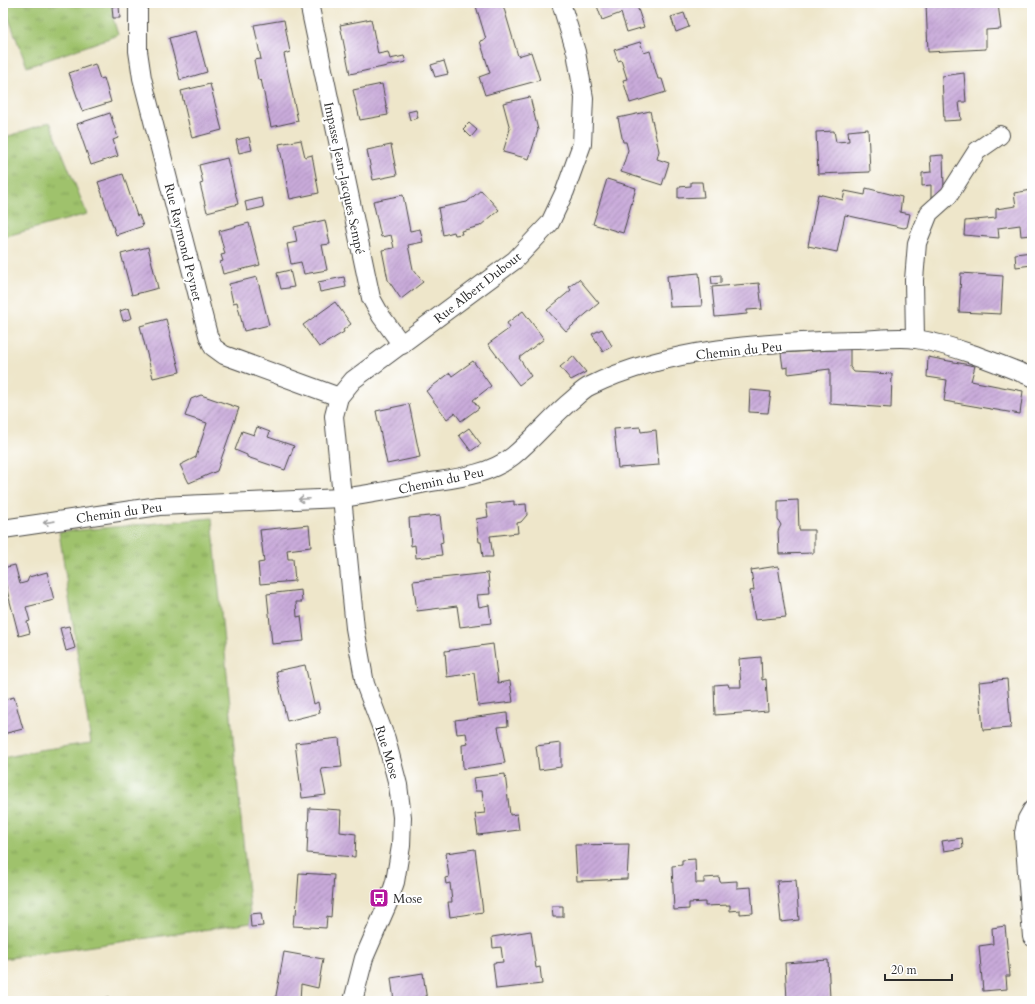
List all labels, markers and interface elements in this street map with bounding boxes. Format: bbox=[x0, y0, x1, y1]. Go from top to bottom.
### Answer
street label: Impasse Jean-Jacques Sempé bbox=[319, 100, 369, 256]
street label: Rue Raymond Peynet bbox=[160, 181, 206, 303]
street label: Rue Albert Dubout bbox=[430, 248, 525, 328]
street label: Chemin du Peu bbox=[695, 338, 783, 364]
street label: Chemin du Peu bbox=[397, 463, 486, 499]
one-way arrow bbox=[297, 496, 310, 503]
street label: Chemin du Peu bbox=[75, 498, 163, 528]
one-way arrow bbox=[43, 518, 56, 526]
street label: Rue Mose bbox=[370, 723, 404, 781]
bus stop icon: Mose bbox=[368, 887, 390, 909]
place label: Mose bbox=[393, 890, 423, 908]
scale bar bbox=[885, 956, 952, 982]
text: 20 m bbox=[891, 962, 918, 978]

